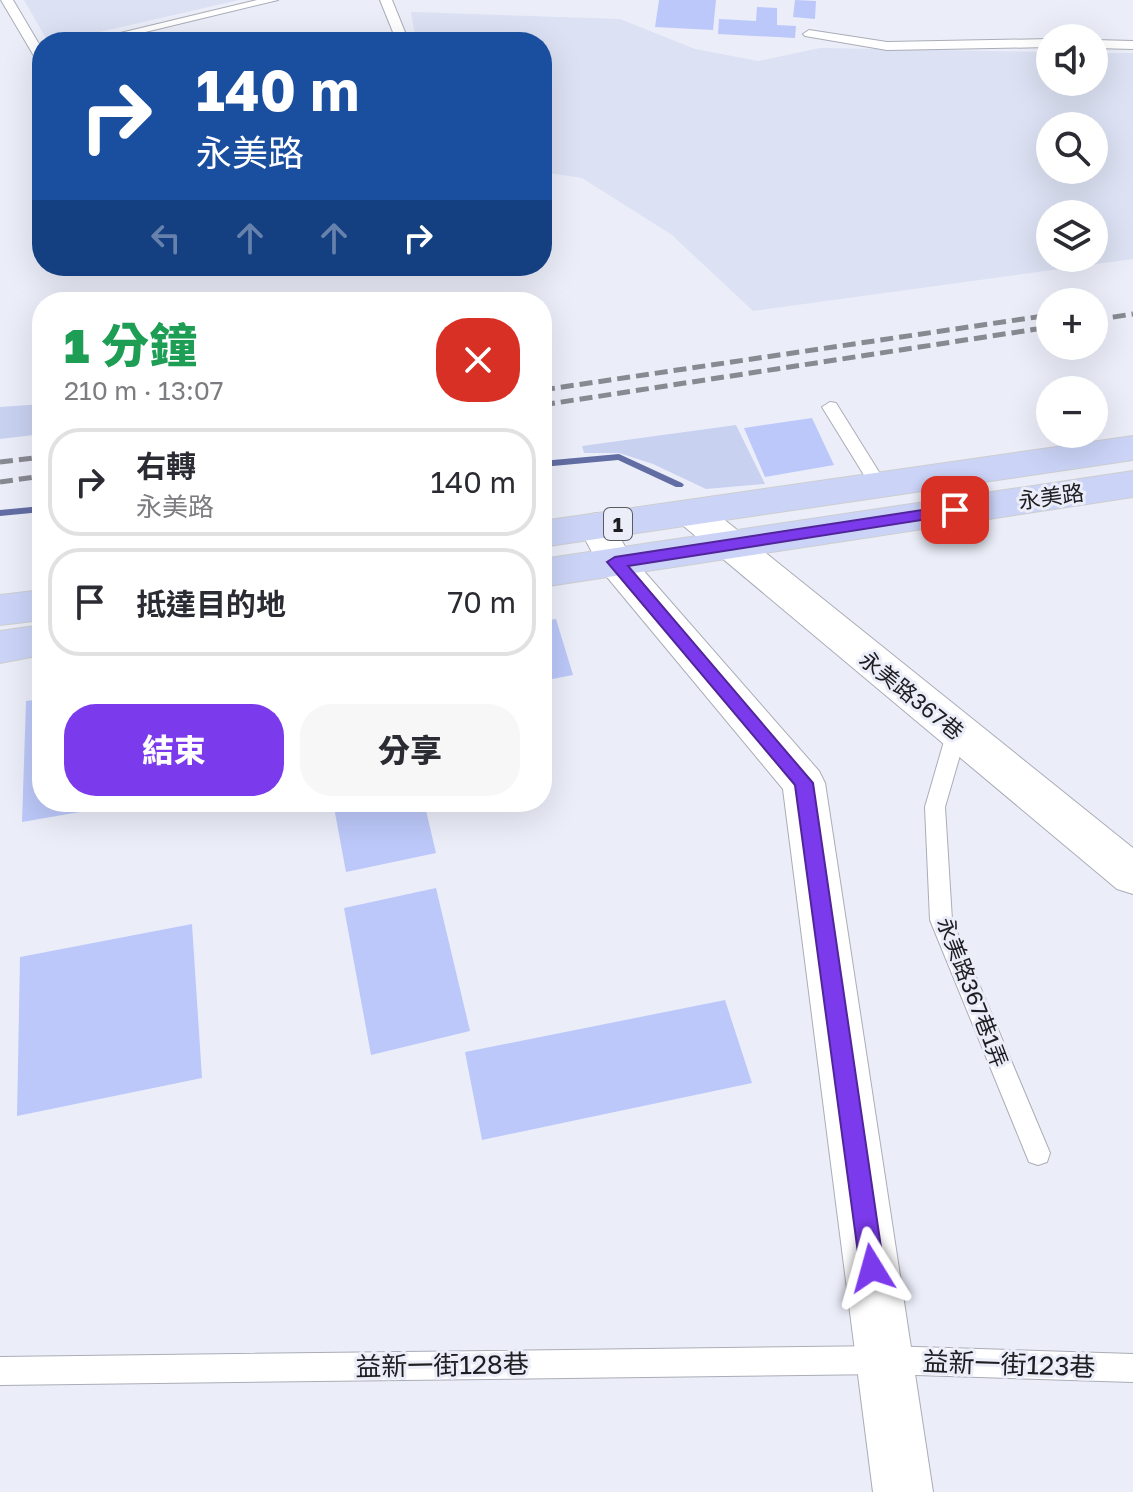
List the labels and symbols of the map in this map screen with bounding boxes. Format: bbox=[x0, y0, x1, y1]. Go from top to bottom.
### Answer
pin bbox=[921, 476, 989, 544]
street label: 永美路 bbox=[1016, 478, 1086, 514]
road number: 1 bbox=[604, 508, 632, 540]
street label: 永美路367巷 bbox=[855, 645, 969, 745]
street label: 永美路367巷1弄 bbox=[932, 913, 1014, 1071]
position arrow bbox=[830, 1226, 914, 1310]
street label: 益新一街123巷 bbox=[922, 1345, 1096, 1383]
street label: 益新一街128巷 bbox=[355, 1348, 529, 1382]

